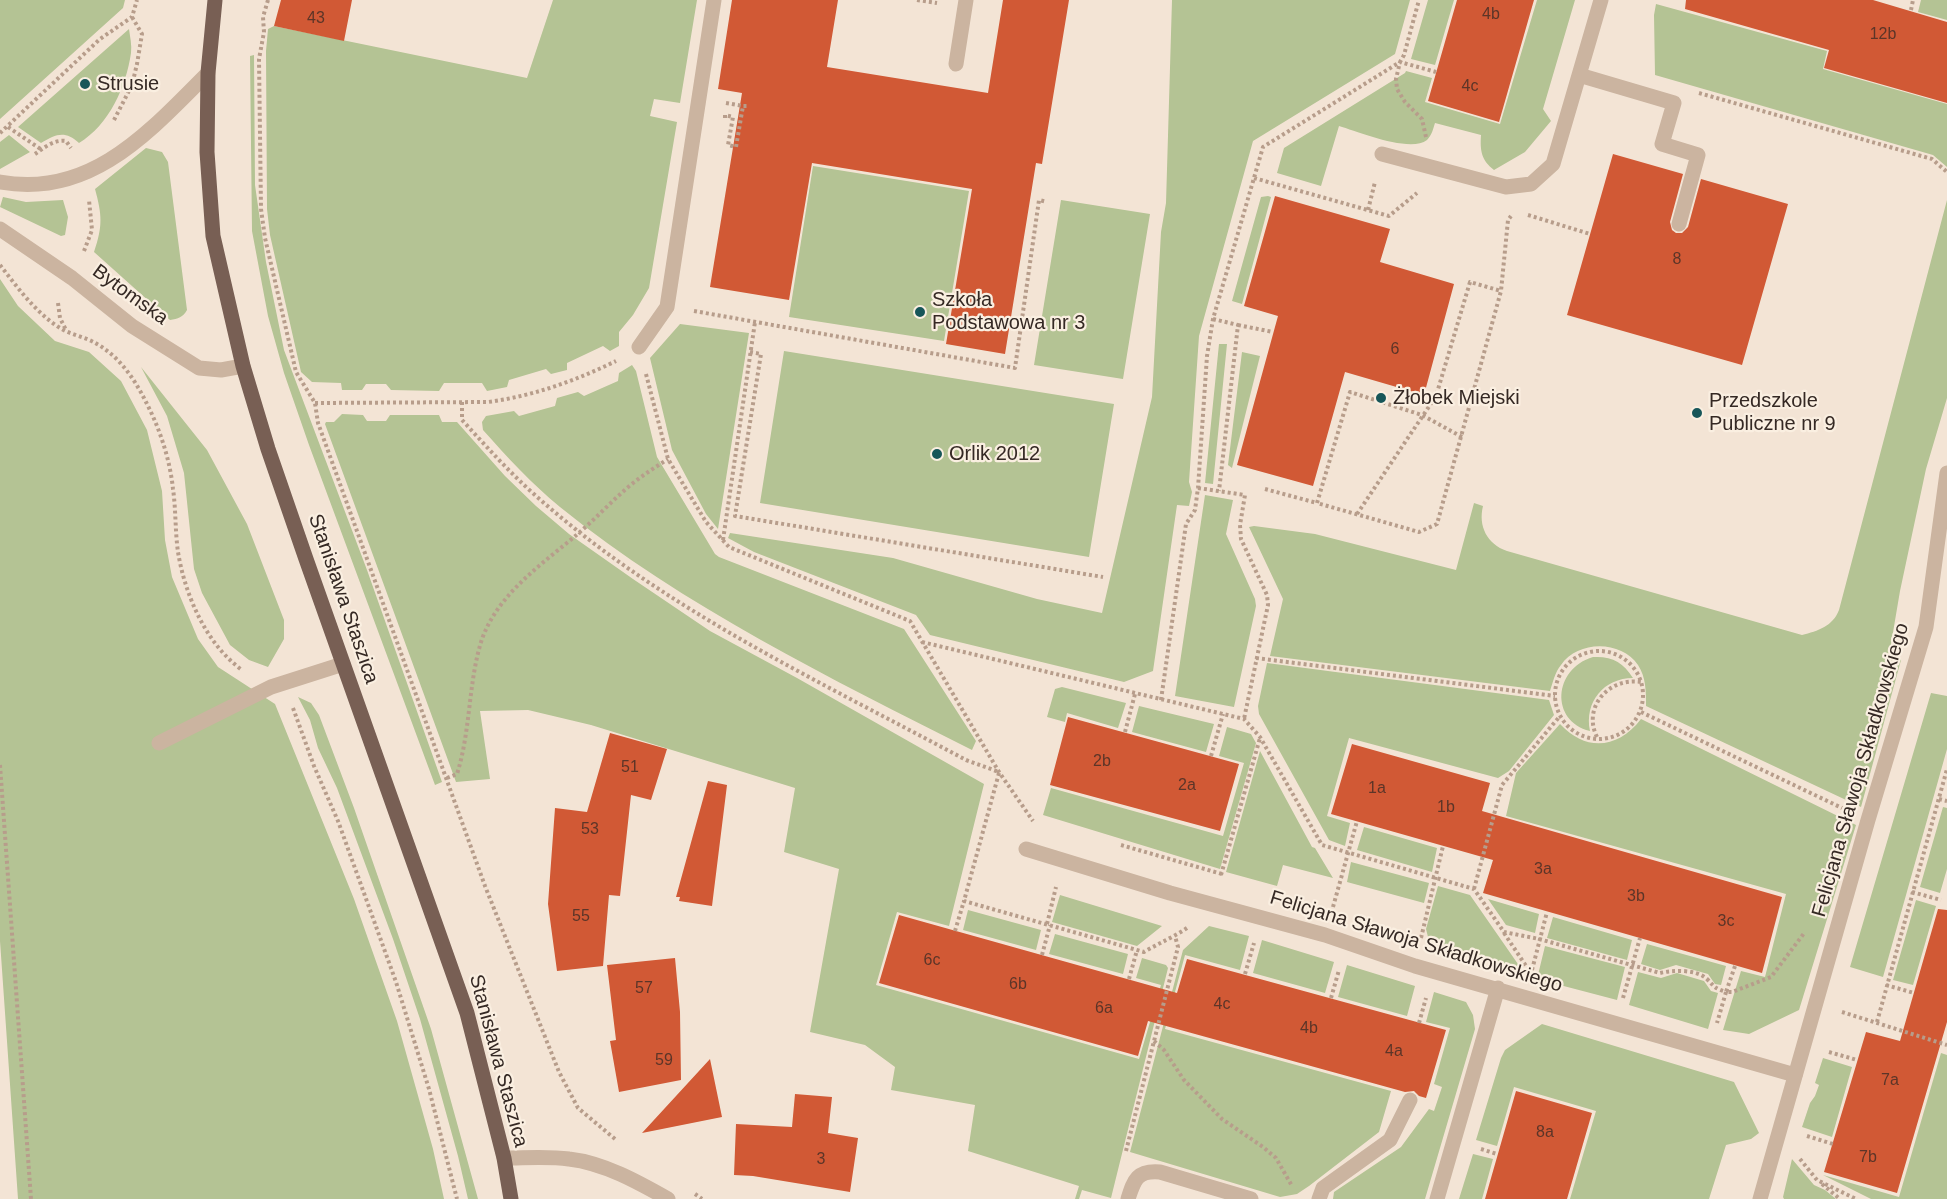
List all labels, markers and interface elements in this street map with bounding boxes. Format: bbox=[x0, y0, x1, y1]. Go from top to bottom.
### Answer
house number: 4b bbox=[1482, 5, 1500, 25]
house number: 43 bbox=[307, 9, 325, 29]
house number: 12b bbox=[1870, 25, 1896, 45]
place label: Strusie bbox=[97, 72, 159, 96]
marker: Strusie bbox=[78, 77, 92, 91]
house number: 4c bbox=[1462, 77, 1478, 97]
house number: 8 bbox=[1673, 250, 1681, 270]
street label: Bytomska bbox=[87, 259, 173, 331]
place label: Szkoła Podstawowa nr 3 bbox=[932, 288, 1085, 335]
marker: Szkoła Podstawowa nr 3 bbox=[913, 305, 927, 319]
house number: 6 bbox=[1391, 340, 1399, 360]
place label: Żłobek Miejski bbox=[1393, 386, 1520, 410]
place label: Przedszkole Publiczne nr 9 bbox=[1709, 389, 1836, 436]
marker: Żłobek Miejski bbox=[1374, 391, 1388, 405]
marker: Przedszkole Publiczne nr 9 bbox=[1690, 406, 1704, 420]
place label: Orlik 2012 bbox=[949, 442, 1040, 466]
marker: Orlik 2012 bbox=[930, 447, 944, 461]
street label: Stanisława Staszica bbox=[303, 511, 383, 687]
street label: Felicjana Sławoja Składkowskiego bbox=[1807, 620, 1915, 920]
house number: 2b bbox=[1093, 752, 1111, 772]
house number: 51 bbox=[621, 758, 639, 778]
house number: 2a bbox=[1178, 776, 1196, 796]
house number: 1a bbox=[1368, 779, 1386, 799]
house number: 1b bbox=[1437, 798, 1455, 818]
house number: 53 bbox=[581, 820, 599, 840]
house number: 3a bbox=[1534, 860, 1552, 880]
street label: Felicjana Sławoja Składkowskiego bbox=[1267, 886, 1565, 998]
house number: 3b bbox=[1627, 887, 1645, 907]
house number: 55 bbox=[572, 907, 590, 927]
house number: 3c bbox=[1718, 912, 1734, 932]
house number: 6c bbox=[924, 951, 940, 971]
street label: Stanisława Staszica bbox=[463, 972, 533, 1150]
house number: 6b bbox=[1009, 975, 1027, 995]
house number: 57 bbox=[635, 979, 653, 999]
house number: 4c bbox=[1214, 995, 1230, 1015]
house number: 6a bbox=[1095, 999, 1113, 1019]
house number: 4b bbox=[1300, 1019, 1318, 1039]
house number: 4a bbox=[1385, 1042, 1403, 1062]
house number: 59 bbox=[655, 1051, 673, 1071]
house number: 7a bbox=[1881, 1071, 1899, 1091]
house number: 8a bbox=[1536, 1123, 1554, 1143]
house number: 7b bbox=[1859, 1148, 1877, 1168]
house number: 3 bbox=[817, 1150, 825, 1170]

